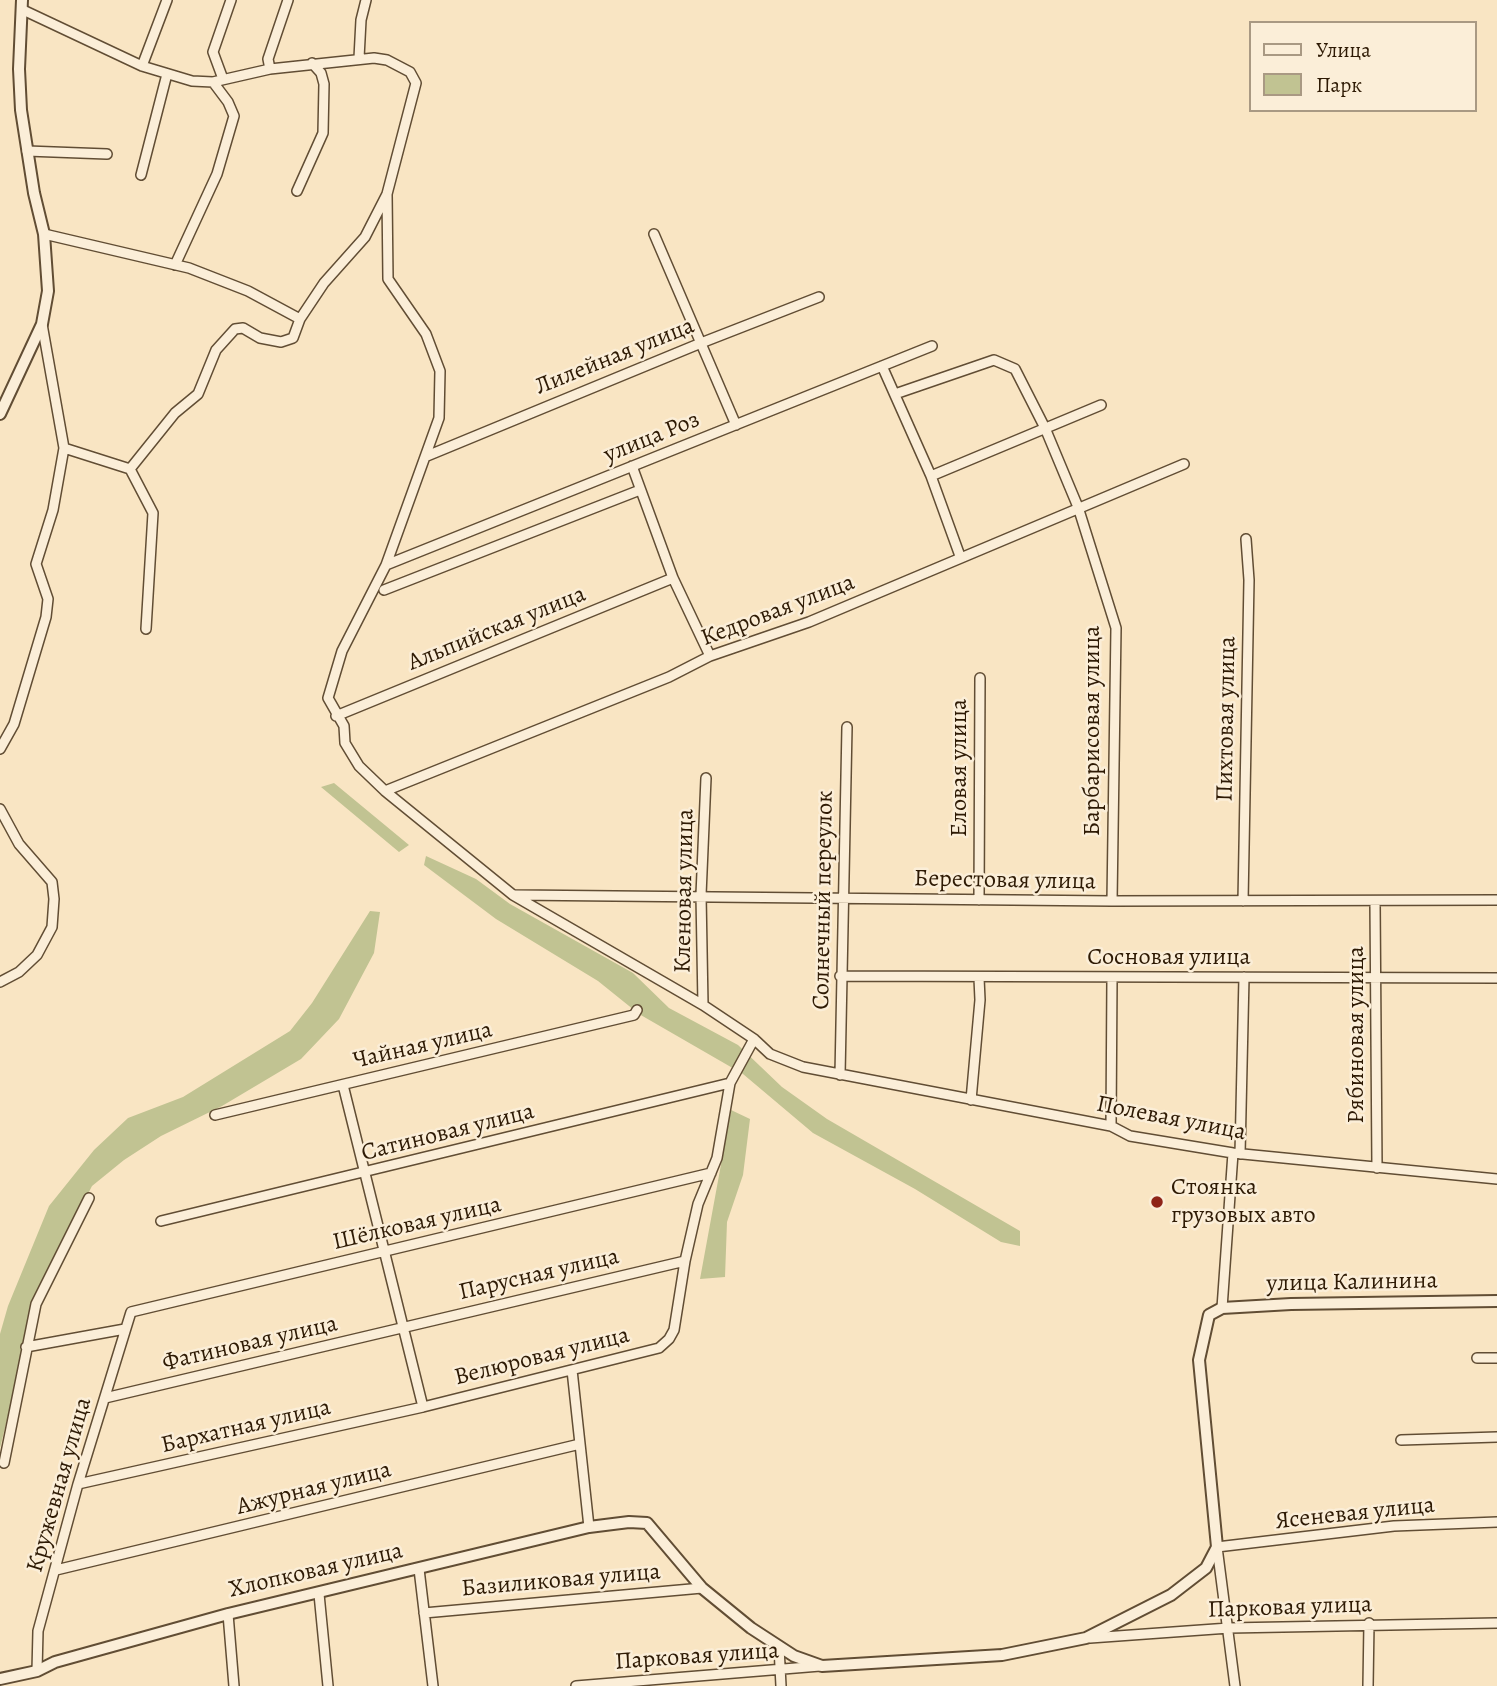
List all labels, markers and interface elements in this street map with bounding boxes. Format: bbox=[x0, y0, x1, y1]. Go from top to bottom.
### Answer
legend bbox=[1248, 21, 1476, 112]
text: Улица bbox=[1316, 36, 1371, 64]
text: Парк bbox=[1316, 71, 1362, 99]
street label: Лилейная улица bbox=[531, 312, 699, 402]
street label: улица Роз bbox=[600, 406, 704, 470]
street label: Кедровая улица bbox=[697, 568, 859, 654]
street label: Альпийская улица bbox=[404, 580, 590, 678]
street label: Барбарисовая улица bbox=[1079, 626, 1107, 836]
street label: Пихтовая улица bbox=[1211, 636, 1243, 802]
street label: Еловая улица bbox=[946, 699, 974, 837]
street label: Солнечный переулок bbox=[808, 790, 840, 1010]
street label: Кленовая улица bbox=[669, 809, 701, 973]
street label: Берестовая улица bbox=[914, 865, 1096, 897]
street label: Сосновая улица bbox=[1087, 944, 1251, 972]
street label: Рябиновая улица bbox=[1343, 946, 1371, 1124]
street label: Чайная улица bbox=[351, 1016, 495, 1076]
street label: Полевая улица bbox=[1094, 1090, 1248, 1148]
street label: Сатиновая улица bbox=[359, 1098, 537, 1168]
place label: Стоянка грузовых авто bbox=[1171, 1174, 1316, 1230]
street label: Шёлковая улица bbox=[330, 1191, 504, 1257]
marker: Стоянка грузовых авто bbox=[1149, 1194, 1165, 1210]
street label: Парусная улица bbox=[456, 1243, 622, 1307]
street label: улица Калинина bbox=[1266, 1267, 1438, 1299]
street label: Фатиновая улица bbox=[160, 1310, 340, 1378]
street label: Велюровая улица bbox=[451, 1321, 633, 1393]
street label: Бархатная улица bbox=[158, 1393, 334, 1461]
street label: Кружевная улица bbox=[21, 1394, 99, 1576]
street label: Ажурная улица bbox=[234, 1456, 394, 1522]
street label: Ясеневая улица bbox=[1274, 1491, 1436, 1537]
street label: Хлопковая улица bbox=[226, 1537, 406, 1605]
street label: Базиликовая улица bbox=[460, 1558, 662, 1604]
street label: Парковая улица bbox=[1207, 1591, 1373, 1625]
street label: Парковая улица bbox=[614, 1637, 780, 1677]

